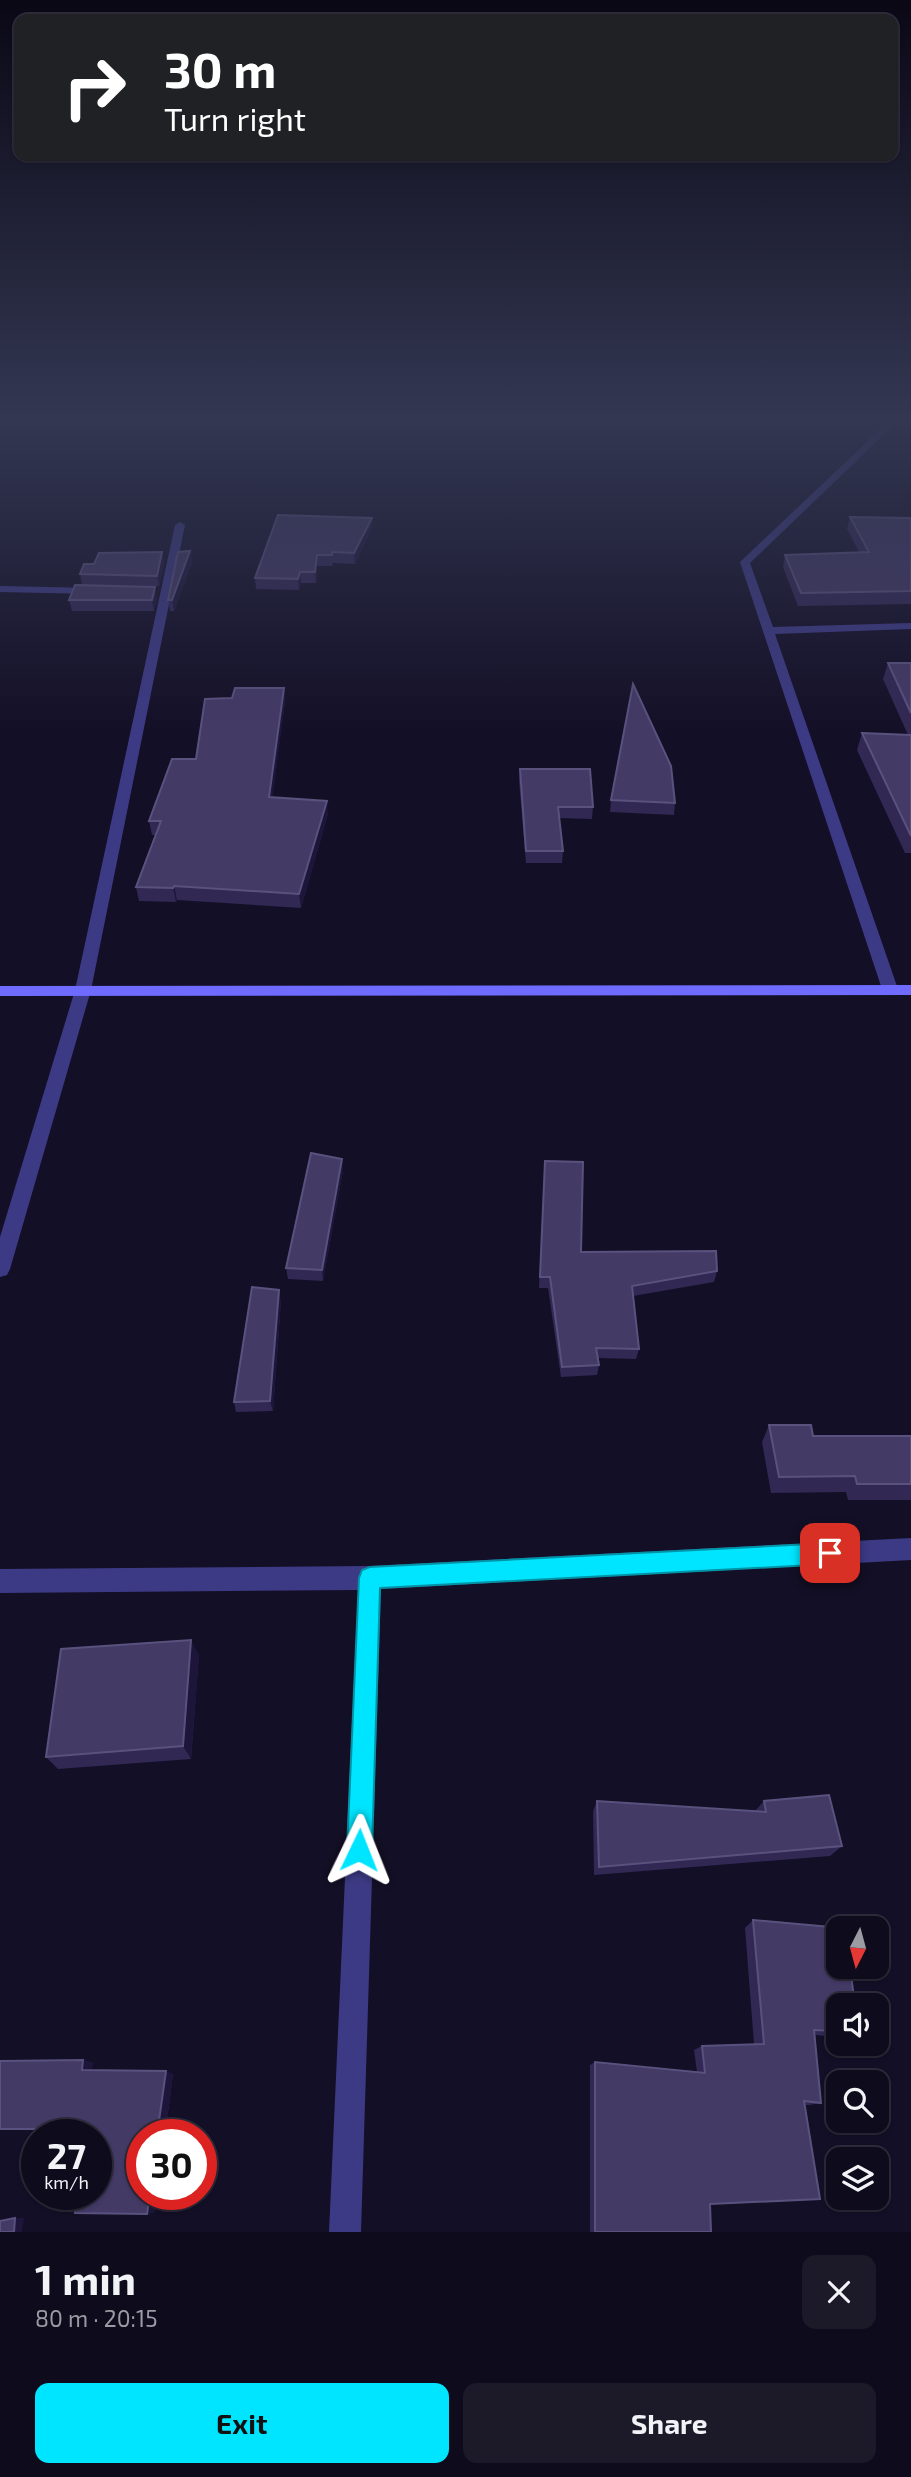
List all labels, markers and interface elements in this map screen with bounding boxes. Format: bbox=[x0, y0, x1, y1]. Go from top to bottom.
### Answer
text: 30 m bbox=[164, 39, 276, 98]
icon: right bbox=[49, 42, 140, 133]
text: Turn right bbox=[164, 99, 306, 137]
pin bbox=[800, 1523, 860, 1583]
icon: arrive bbox=[811, 1534, 849, 1572]
position arrow bbox=[322, 1813, 396, 1887]
north arrow bbox=[826, 1916, 889, 1979]
map controls bbox=[826, 1916, 889, 2210]
button: sound bbox=[826, 1993, 889, 2056]
button: search bbox=[826, 2070, 889, 2133]
speed limit sign: 30 bbox=[126, 2119, 217, 2210]
text: 27 bbox=[47, 2134, 86, 2176]
button: layers bbox=[826, 2147, 889, 2210]
text: km/h bbox=[44, 2171, 89, 2193]
text: 1 min bbox=[35, 2253, 136, 2303]
button: close bbox=[802, 2255, 876, 2329]
text: 80 m · 20:15 bbox=[35, 2304, 158, 2332]
button: Exit bbox=[35, 2383, 449, 2463]
button: Share bbox=[463, 2383, 876, 2463]

